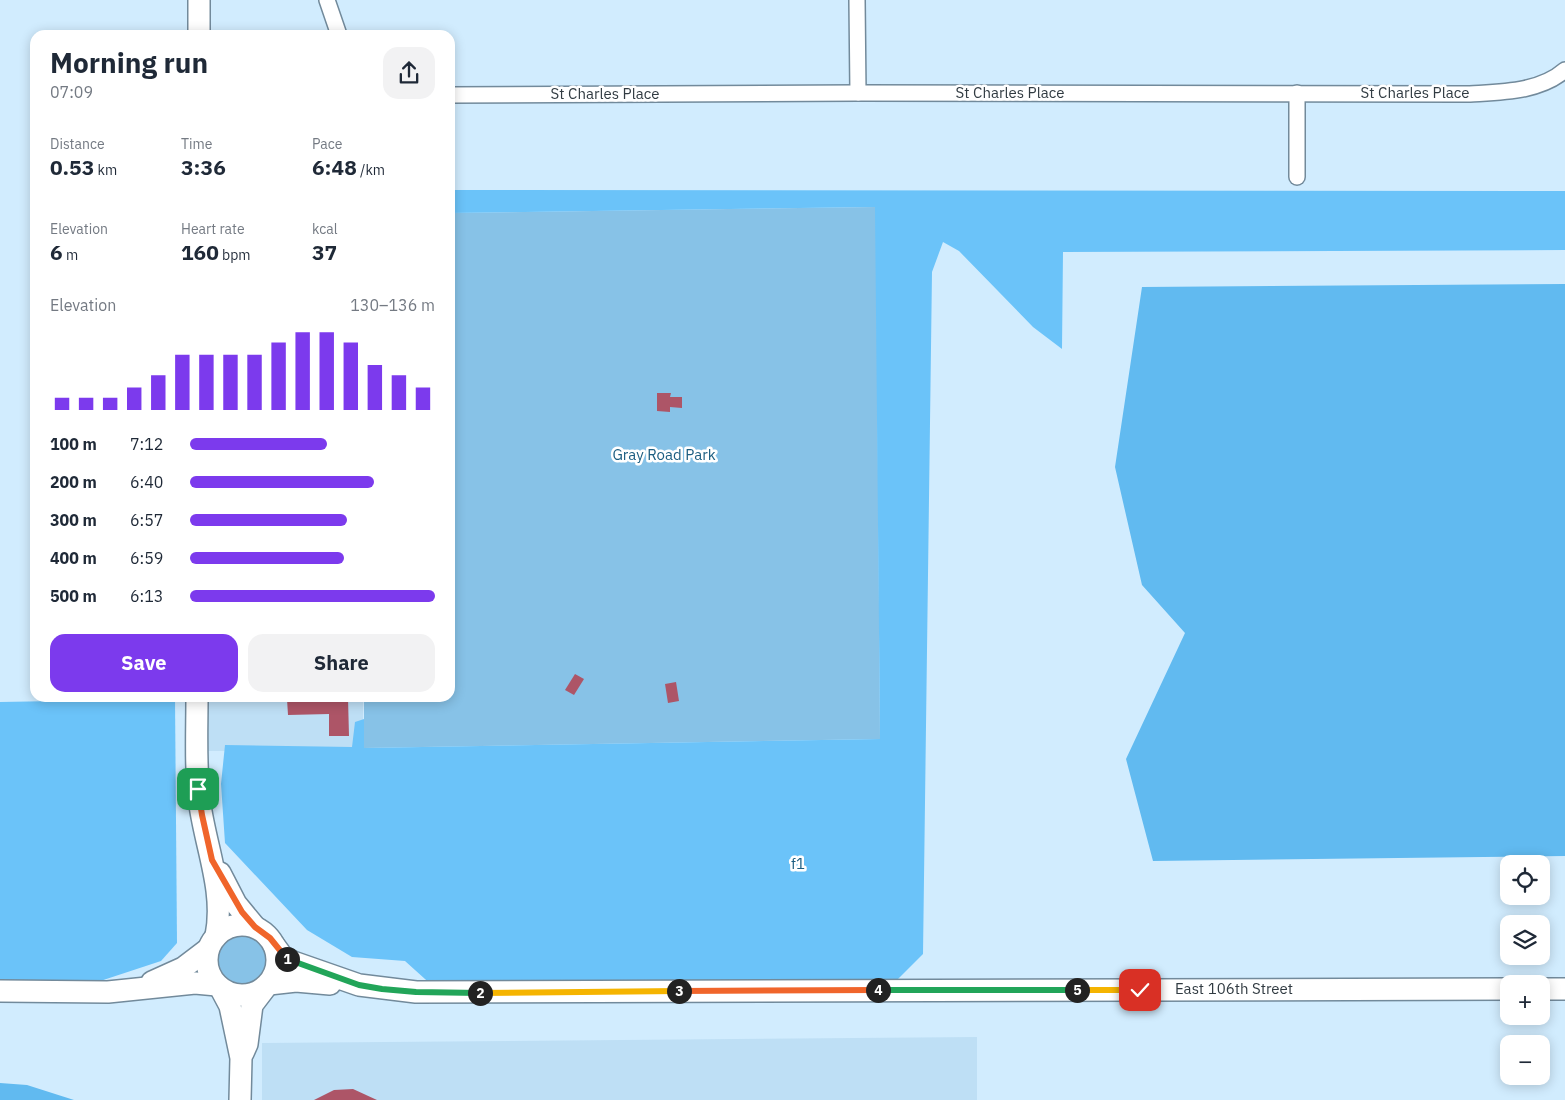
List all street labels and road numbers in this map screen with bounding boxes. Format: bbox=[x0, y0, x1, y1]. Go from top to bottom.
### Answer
street label: St Charles Place bbox=[956, 83, 1064, 102]
street label: St Charles Place bbox=[1361, 83, 1469, 102]
street label: St Charles Place bbox=[551, 84, 659, 103]
street label: East 106th Street bbox=[1175, 979, 1293, 998]

